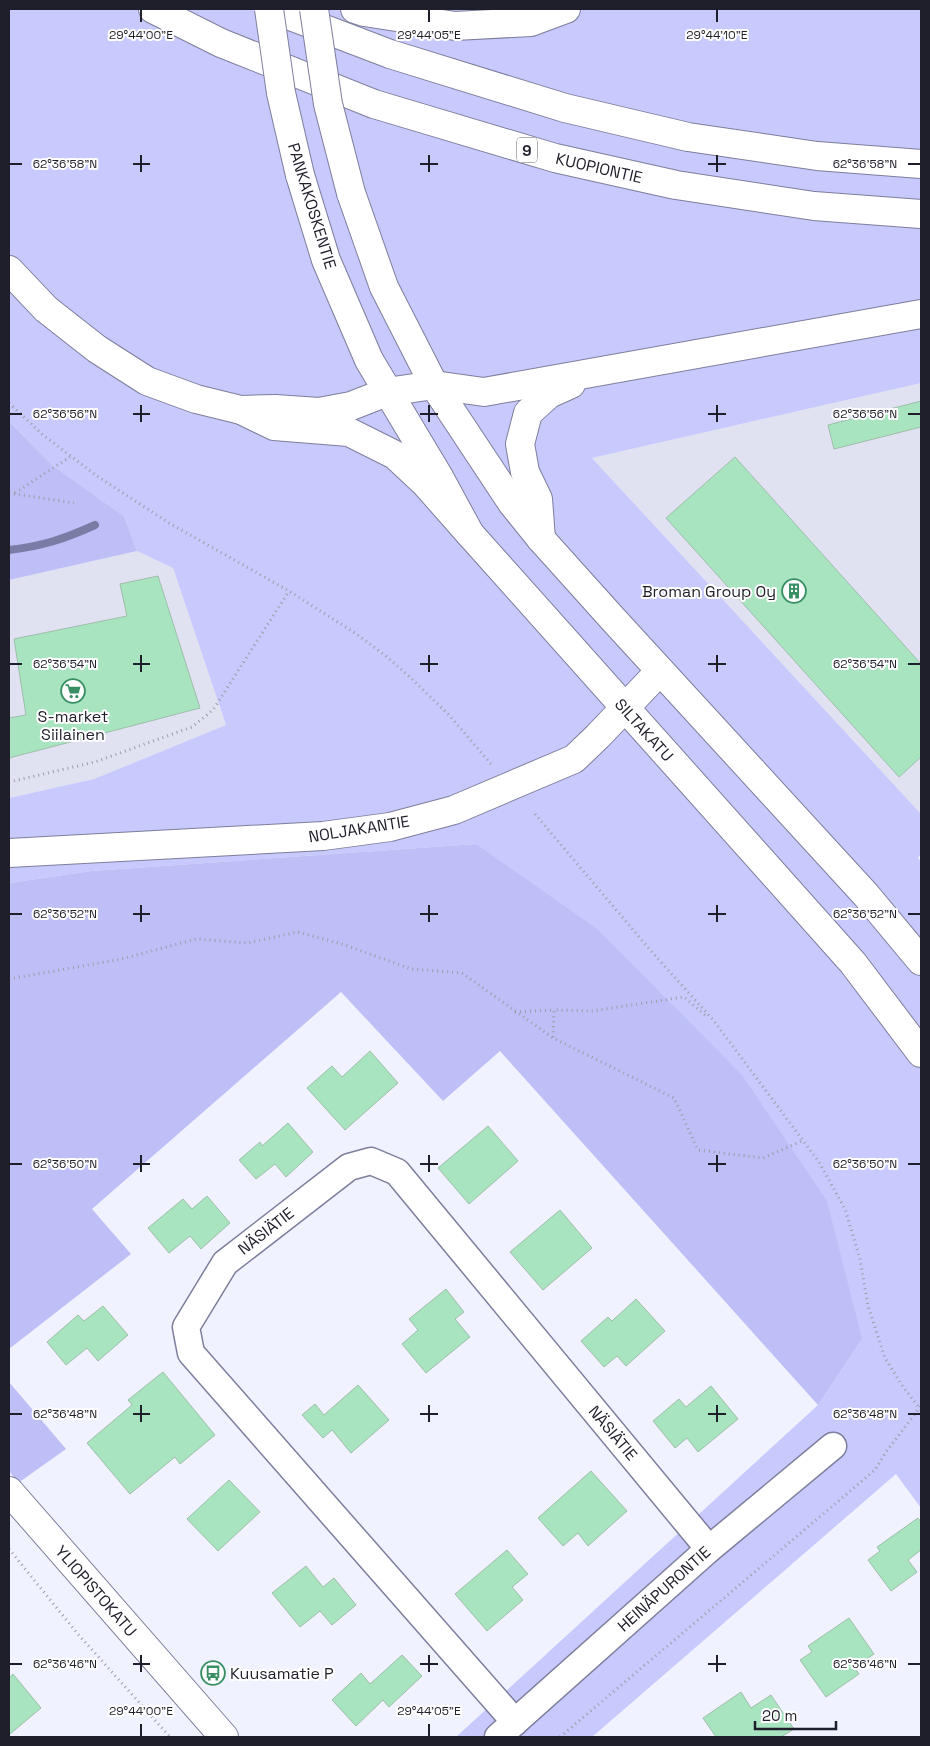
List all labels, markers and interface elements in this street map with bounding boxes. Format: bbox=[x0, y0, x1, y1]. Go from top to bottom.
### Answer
text: 29°44'00"E bbox=[109, 27, 173, 43]
text: 29°44'05"E bbox=[397, 27, 461, 43]
text: 29°44'10"E bbox=[686, 27, 748, 43]
road number: 9 bbox=[517, 138, 537, 162]
street label: PANKAKOSKENTIE bbox=[283, 140, 341, 272]
street label: KUOPIONTIE bbox=[554, 148, 644, 188]
text: 62°36'58"N bbox=[33, 156, 97, 172]
text: 62°36'58"N bbox=[833, 156, 897, 172]
text: 62°36'56"N bbox=[33, 406, 97, 422]
text: 62°36'56"N bbox=[833, 406, 897, 422]
building icon: Broman Group Oy bbox=[781, 578, 807, 604]
place label: Broman Group Oy bbox=[642, 581, 776, 602]
text: 62°36'54"N bbox=[33, 656, 97, 672]
text: 62°36'54"N bbox=[833, 656, 897, 672]
supermarket icon: S-market Siilainen bbox=[60, 678, 86, 704]
street label: SILTAKATU bbox=[610, 694, 678, 766]
place label: S-market Siilainen bbox=[38, 706, 108, 745]
street label: NOLJAKANTIE bbox=[307, 811, 411, 847]
text: 62°36'52"N bbox=[33, 906, 97, 922]
text: 62°36'52"N bbox=[833, 906, 897, 922]
text: 62°36'50"N bbox=[33, 1156, 97, 1172]
text: 62°36'50"N bbox=[833, 1156, 897, 1172]
street label: NÄSIÄTIE bbox=[234, 1203, 298, 1259]
street label: NÄSIÄTIE bbox=[584, 1401, 642, 1465]
text: 62°36'48"N bbox=[33, 1406, 97, 1422]
text: 62°36'48"N bbox=[833, 1406, 897, 1422]
street label: YLIOPISTOKATU bbox=[51, 1541, 141, 1641]
street label: HEINÄPURONTIE bbox=[613, 1542, 715, 1636]
text: 62°36'46"N bbox=[33, 1656, 97, 1672]
text: 62°36'46"N bbox=[833, 1656, 897, 1672]
bus stop icon: Kuusamatie P bbox=[200, 1660, 226, 1686]
place label: Kuusamatie P bbox=[230, 1663, 334, 1684]
scale bar bbox=[755, 1698, 836, 1730]
text: 29°44'00"E bbox=[109, 1703, 173, 1719]
text: 29°44'05"E bbox=[397, 1703, 461, 1719]
text: 20 m bbox=[762, 1706, 797, 1725]

